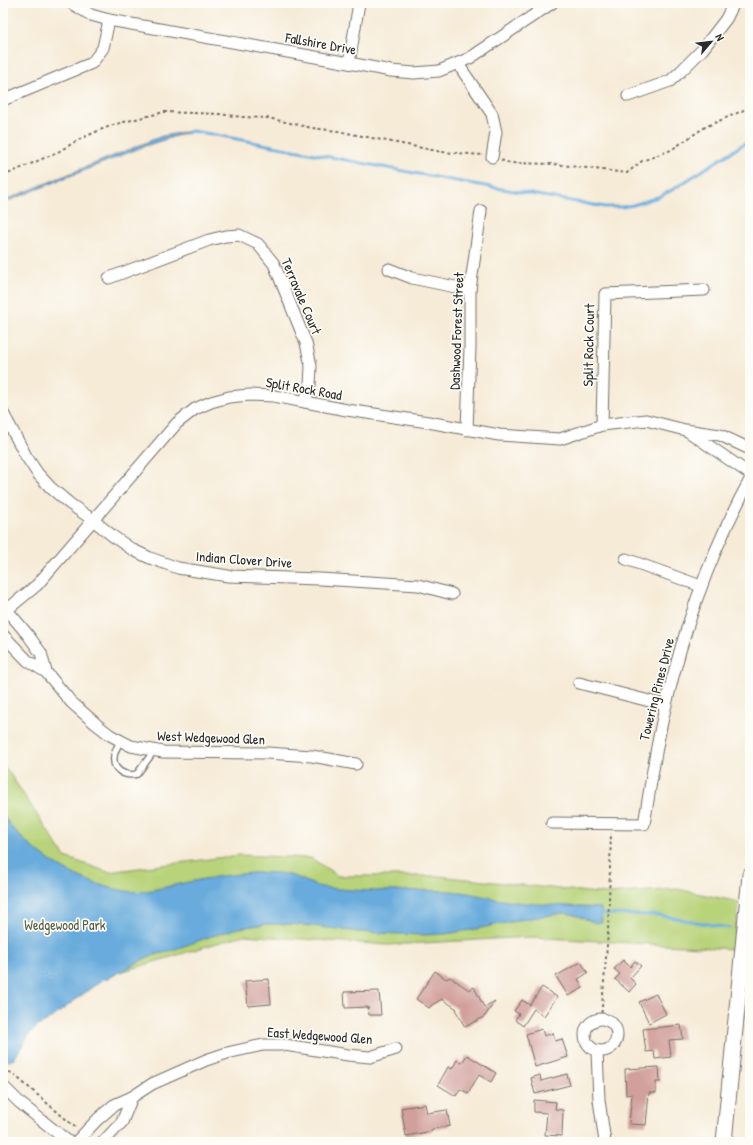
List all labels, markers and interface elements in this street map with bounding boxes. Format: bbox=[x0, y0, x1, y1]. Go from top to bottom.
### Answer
north arrow bbox=[691, 22, 731, 62]
street label: Fallshire Drive bbox=[283, 27, 358, 59]
text: N bbox=[712, 31, 727, 43]
street label: Terravale Court bbox=[277, 255, 327, 337]
street label: Dashwood Forest Street bbox=[444, 272, 468, 390]
street label: Split Rock Court bbox=[578, 303, 599, 387]
street label: Split Rock Road bbox=[264, 372, 344, 405]
street label: Indian Clover Drive bbox=[195, 546, 293, 572]
street label: Towering Pines Drive bbox=[634, 635, 679, 743]
street label: West Wedgewood Glen bbox=[157, 726, 265, 749]
park label: Wedgewood Park bbox=[24, 915, 106, 935]
street label: East Wedgewood Glen bbox=[267, 1022, 373, 1049]

